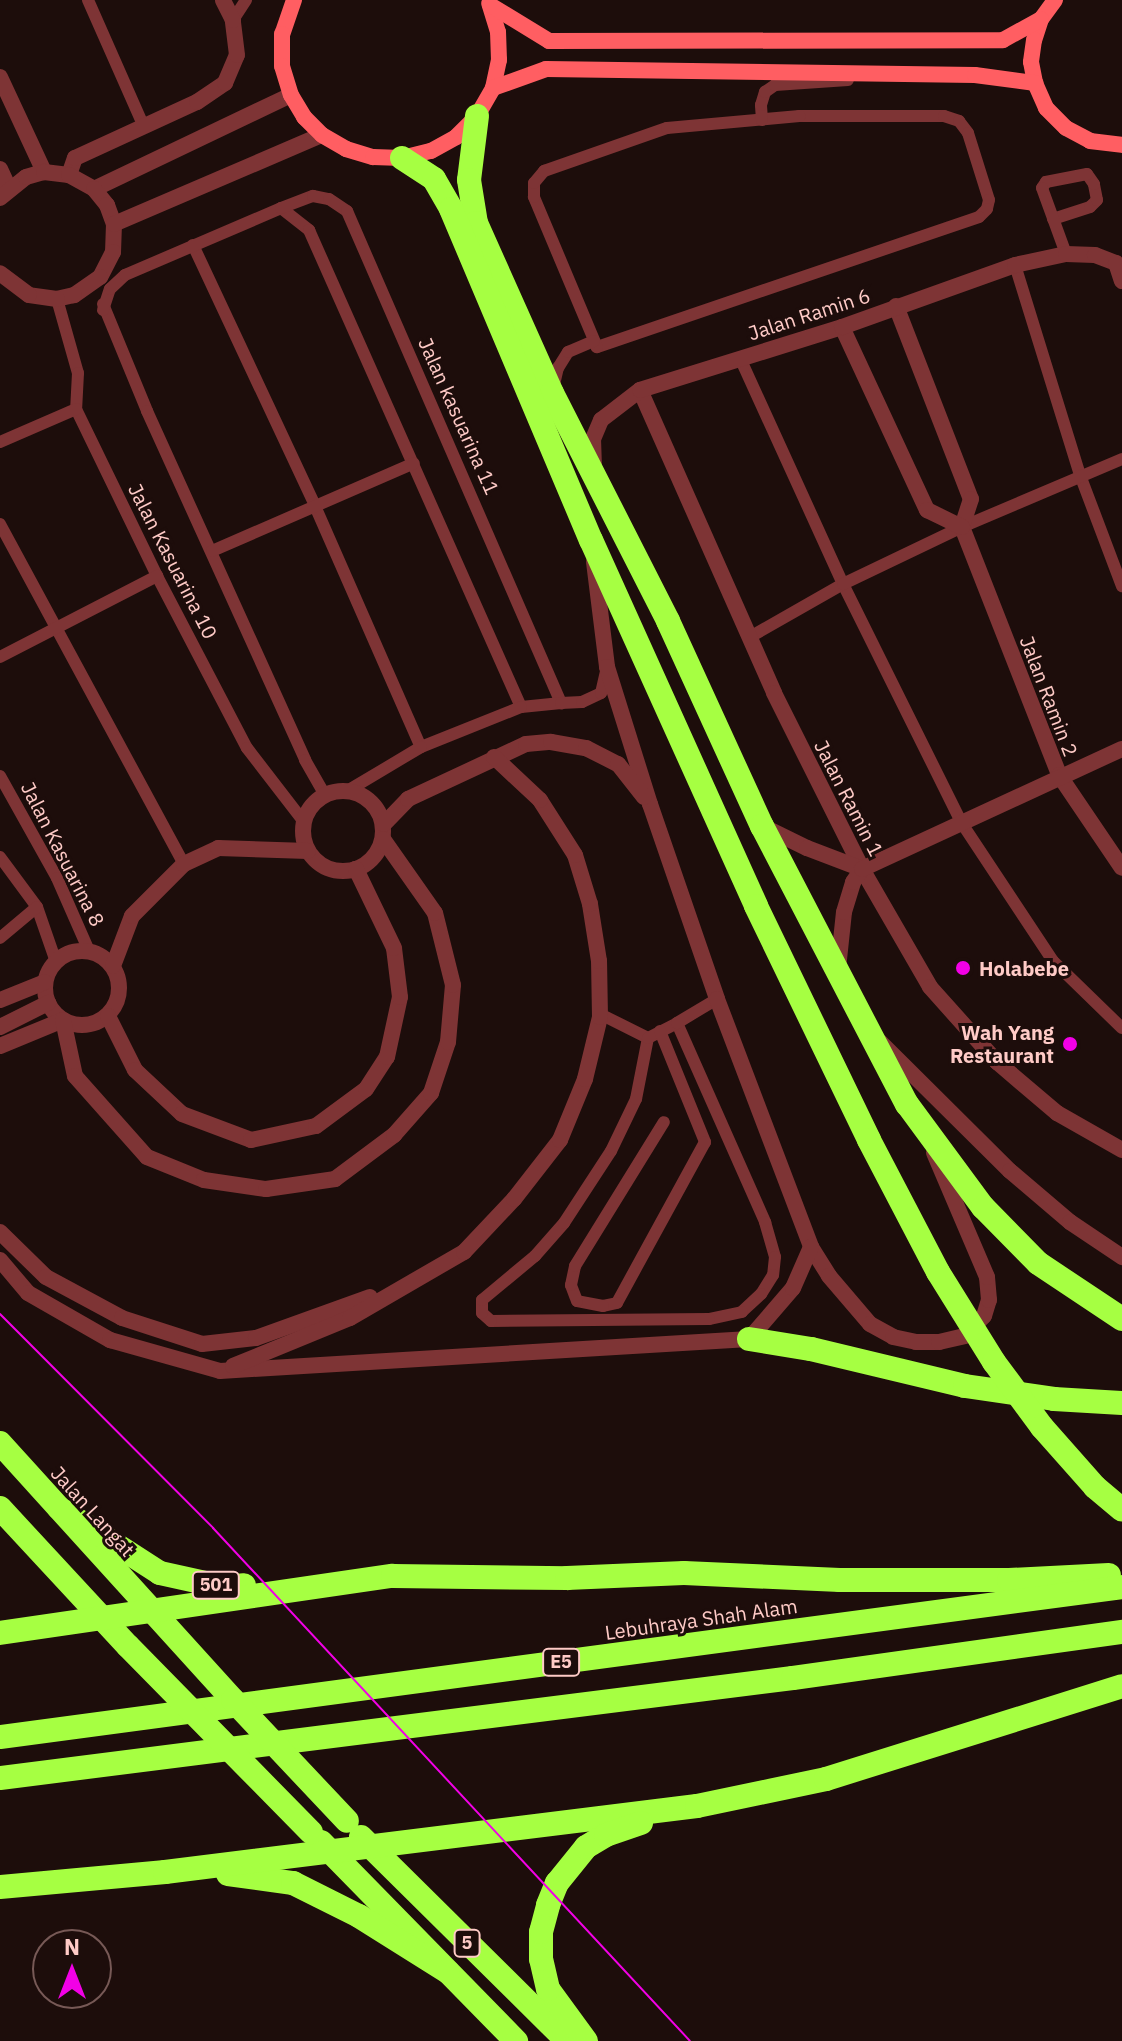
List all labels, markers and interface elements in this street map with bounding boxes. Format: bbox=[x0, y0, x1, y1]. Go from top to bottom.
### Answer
street label: Jalan Ramin 6 bbox=[745, 283, 873, 345]
street label: Jalan kasuarina 11 bbox=[414, 334, 504, 498]
street label: Jalan Kasuarina 10 bbox=[123, 479, 223, 643]
street label: Jalan Ramin 2 bbox=[1015, 632, 1083, 760]
street label: Jalan Ramin 1 bbox=[810, 736, 888, 860]
street label: Jalan Kasuarina 8 bbox=[16, 778, 110, 930]
place label: Holabebe bbox=[979, 956, 1069, 980]
marker: Holabebe bbox=[954, 959, 972, 977]
place label: Wah Yang Restaurant bbox=[950, 1020, 1054, 1067]
marker: Wah Yang Restaurant bbox=[1061, 1035, 1079, 1053]
street label: Jalan Langat bbox=[46, 1461, 140, 1561]
road number: 501 bbox=[190, 1571, 242, 1599]
street label: Lebuhraya Shah Alam bbox=[603, 1594, 799, 1644]
road number: E5 bbox=[541, 1648, 581, 1676]
north arrow bbox=[32, 1929, 112, 2009]
road number: 5 bbox=[453, 1929, 481, 1957]
text: N bbox=[64, 1932, 80, 1961]

